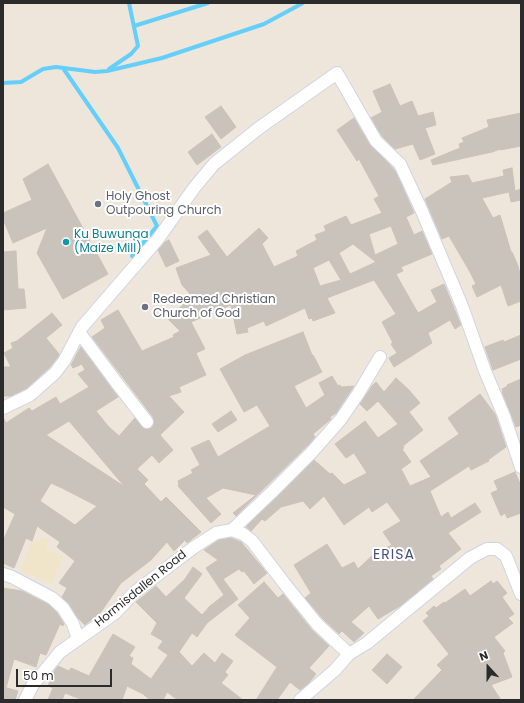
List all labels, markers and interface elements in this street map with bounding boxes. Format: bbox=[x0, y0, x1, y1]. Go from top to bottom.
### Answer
place label: Holy Ghost Outpouring Church bbox=[106, 190, 221, 218]
marker: Holy Ghost Outpouring Church bbox=[93, 199, 103, 209]
place label: Ku Buwunga (Maize Mill) bbox=[74, 228, 149, 256]
marker: Ku Buwunga (Maize Mill) bbox=[61, 237, 71, 247]
place label: Redeemed Christian Church of God bbox=[153, 293, 276, 321]
marker: Redeemed Christian Church of God bbox=[140, 302, 150, 312]
district label: ERISA bbox=[373, 547, 415, 563]
street label: Hormisdallen Road bbox=[92, 548, 190, 630]
north arrow bbox=[468, 647, 508, 687]
text: N bbox=[477, 647, 490, 665]
scale bar bbox=[18, 661, 114, 687]
text: 50 m bbox=[23, 667, 54, 684]

